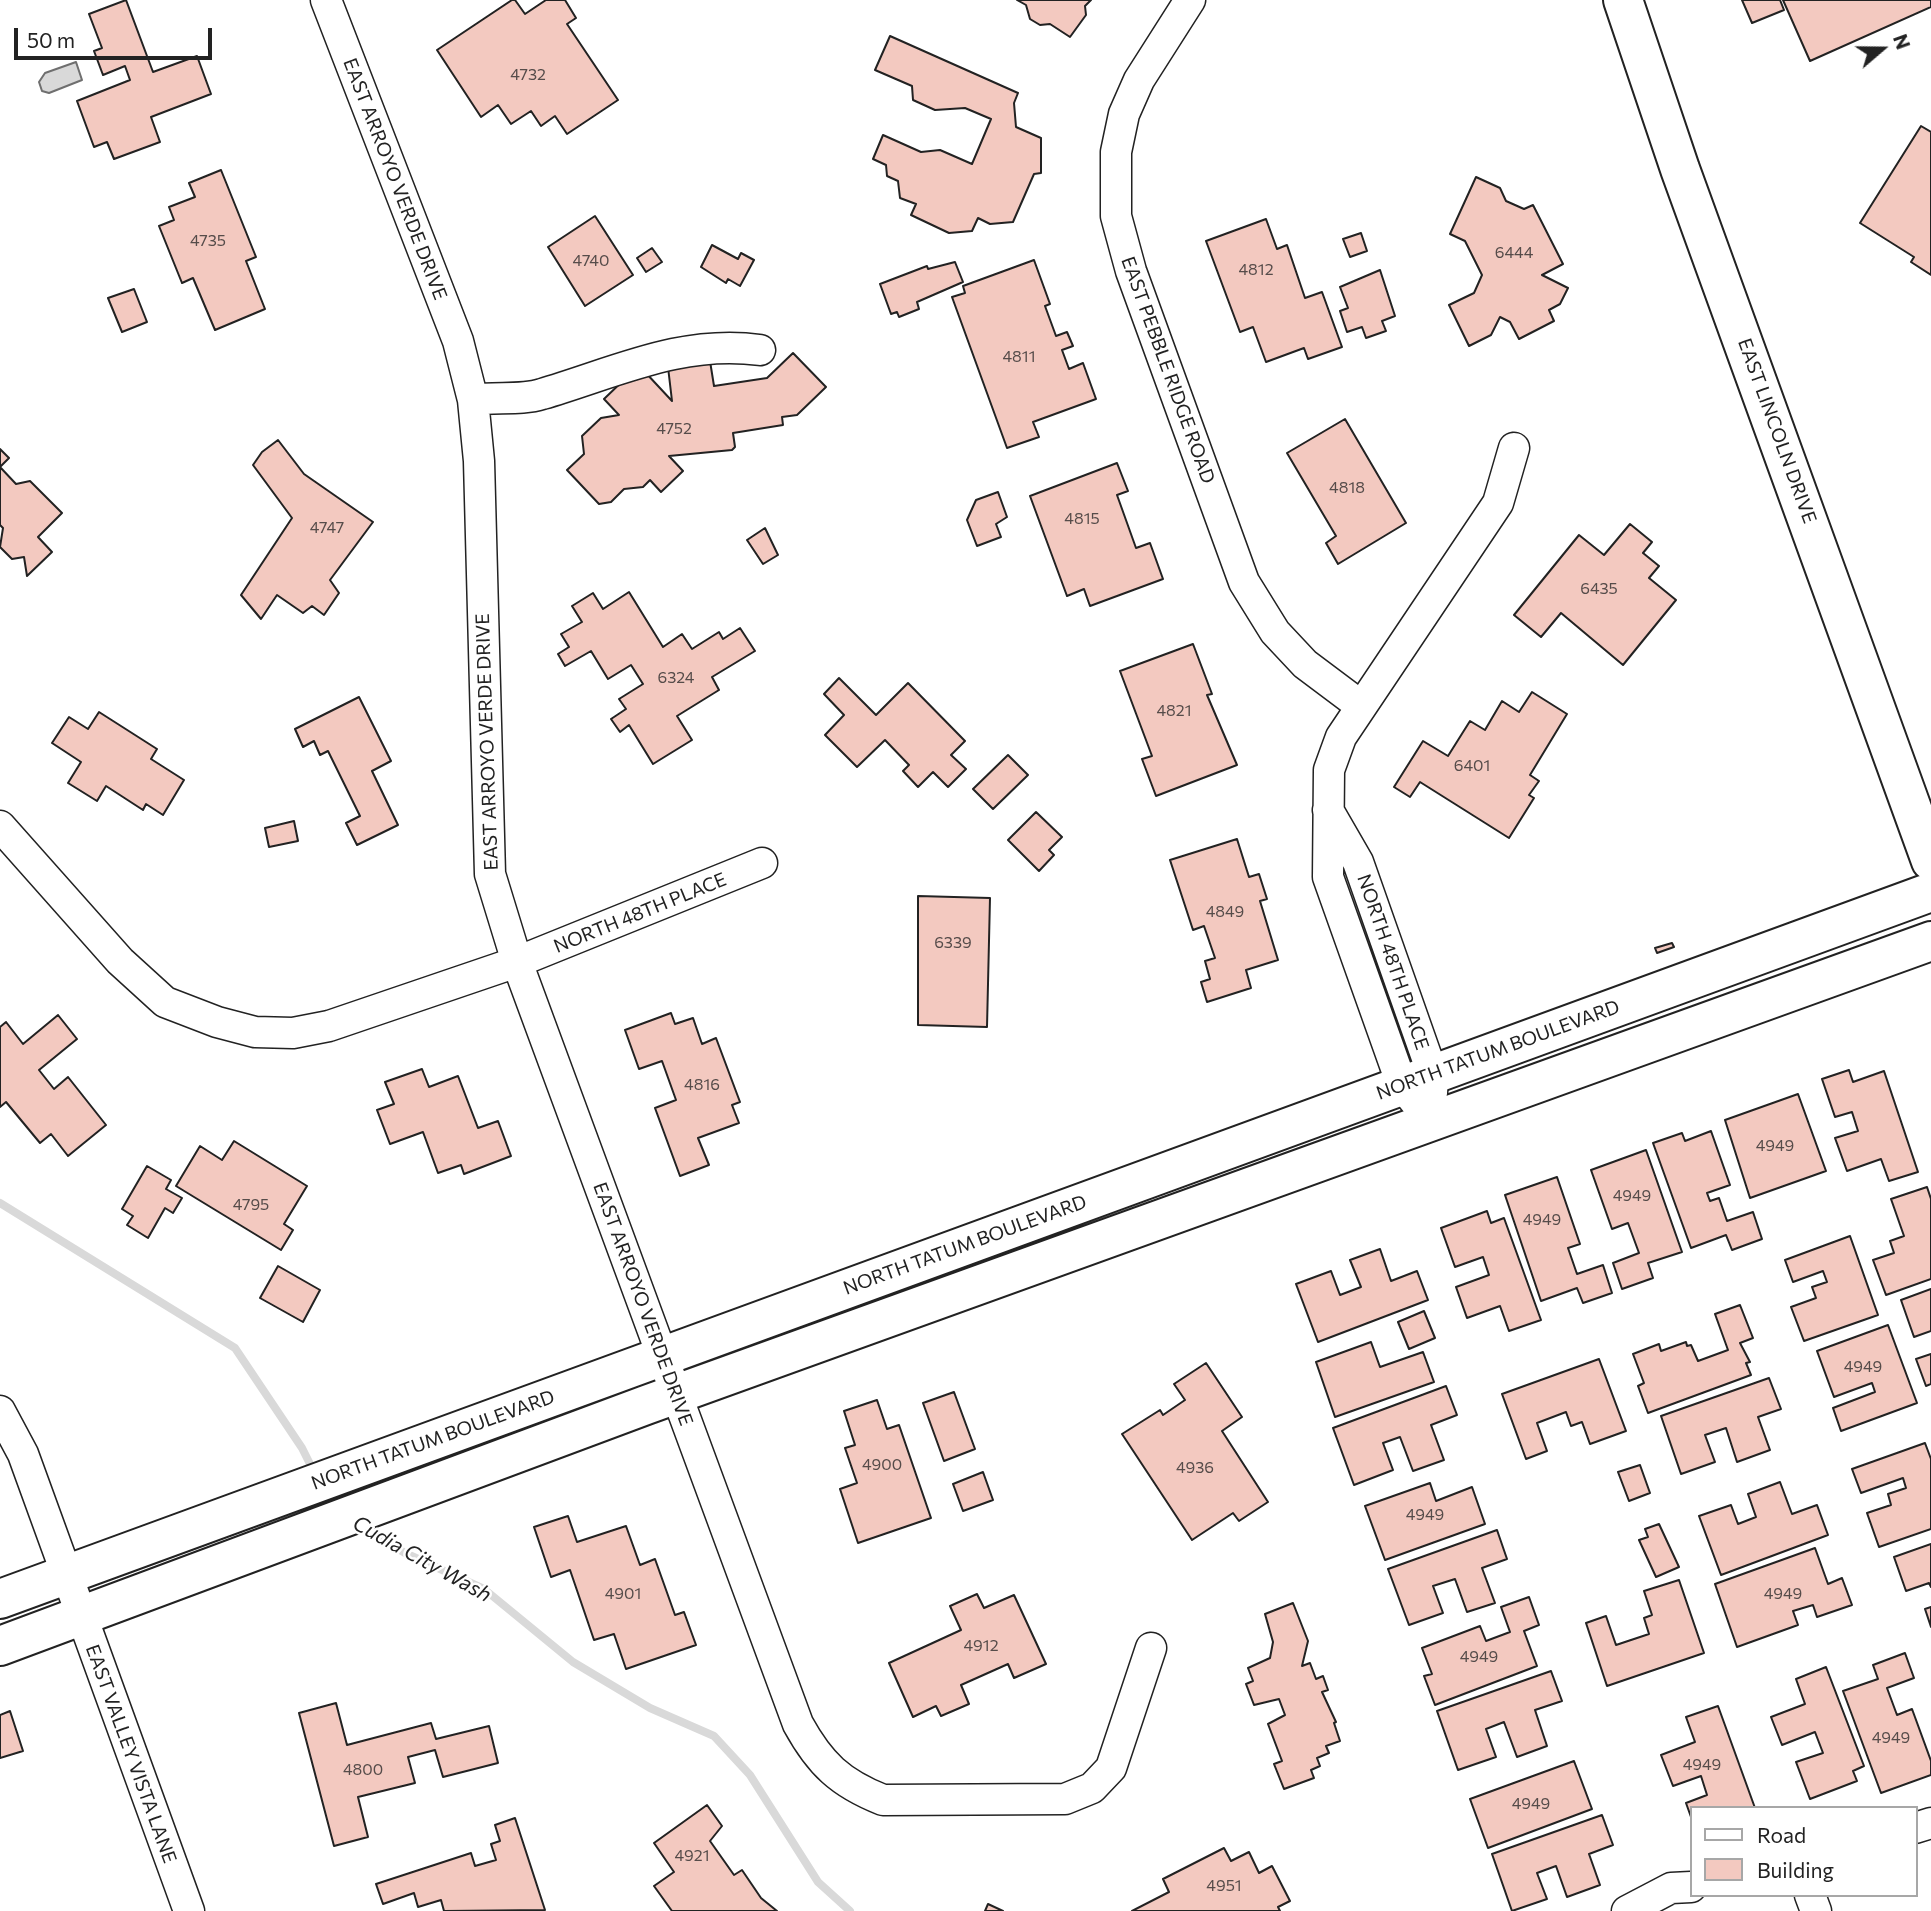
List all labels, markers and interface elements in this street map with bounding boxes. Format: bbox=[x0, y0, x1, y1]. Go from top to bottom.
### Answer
scale bar bbox=[18, 14, 215, 58]
north arrow bbox=[1847, 14, 1917, 84]
text: 50 m bbox=[27, 27, 75, 52]
text: N bbox=[1889, 31, 1915, 52]
street label: EAST ARROYO VERDE DRIVE bbox=[338, 55, 452, 303]
house number: 4732 bbox=[510, 65, 546, 85]
house number: 4735 bbox=[190, 231, 226, 251]
house number: 6444 bbox=[1495, 243, 1533, 263]
house number: 4740 bbox=[573, 251, 609, 271]
street label: EAST PEBBLE RIDGE ROAD bbox=[1116, 253, 1220, 487]
house number: 4812 bbox=[1238, 260, 1274, 280]
street label: EAST LINCOLN DRIVE bbox=[1733, 335, 1821, 527]
house number: 4811 bbox=[1003, 347, 1035, 367]
house number: 4752 bbox=[656, 419, 692, 439]
house number: 4818 bbox=[1329, 478, 1365, 498]
house number: 4815 bbox=[1064, 509, 1100, 529]
house number: 4747 bbox=[310, 518, 344, 538]
house number: 6435 bbox=[1580, 579, 1618, 599]
street label: EAST ARROYO VERDE DRIVE bbox=[471, 613, 503, 871]
house number: 6324 bbox=[658, 668, 694, 688]
house number: 4821 bbox=[1157, 701, 1191, 721]
house number: 6401 bbox=[1454, 756, 1490, 776]
street label: NORTH 48TH PLACE bbox=[550, 868, 730, 958]
street label: NORTH 48TH PLACE bbox=[1352, 871, 1434, 1053]
house number: 4849 bbox=[1206, 902, 1244, 922]
house number: 6339 bbox=[934, 933, 972, 953]
street label: NORTH TATUM BOULEVARD bbox=[1373, 995, 1623, 1105]
house number: 4816 bbox=[684, 1075, 720, 1095]
house number: 4949 bbox=[1756, 1136, 1794, 1156]
street label: EAST ARROYO VERDE DRIVE bbox=[588, 1179, 698, 1429]
house number: 4949 bbox=[1613, 1186, 1651, 1206]
street label: NORTH TATUM BOULEVARD bbox=[840, 1190, 1090, 1300]
house number: 4795 bbox=[233, 1195, 269, 1215]
house number: 4949 bbox=[1523, 1210, 1561, 1230]
house number: 4949 bbox=[1844, 1357, 1882, 1377]
street label: NORTH TATUM BOULEVARD bbox=[308, 1385, 558, 1495]
house number: 4900 bbox=[862, 1455, 902, 1475]
house number: 4936 bbox=[1176, 1458, 1214, 1478]
house number: 4949 bbox=[1406, 1505, 1444, 1525]
water label: Cudia City Wash bbox=[348, 1510, 496, 1608]
house number: 4901 bbox=[605, 1584, 641, 1604]
house number: 4949 bbox=[1764, 1584, 1802, 1604]
house number: 4912 bbox=[963, 1636, 999, 1656]
street label: EAST VALLEY VISTA LANE bbox=[81, 1642, 181, 1866]
house number: 4949 bbox=[1460, 1647, 1498, 1667]
house number: 4949 bbox=[1872, 1728, 1910, 1748]
house number: 4949 bbox=[1683, 1755, 1721, 1775]
house number: 4800 bbox=[343, 1760, 383, 1780]
house number: 4949 bbox=[1512, 1794, 1550, 1814]
legend bbox=[1689, 1806, 1917, 1897]
text: Road bbox=[1757, 1822, 1806, 1847]
house number: 4921 bbox=[675, 1846, 709, 1866]
text: Building bbox=[1757, 1857, 1834, 1882]
house number: 4951 bbox=[1206, 1876, 1242, 1896]

